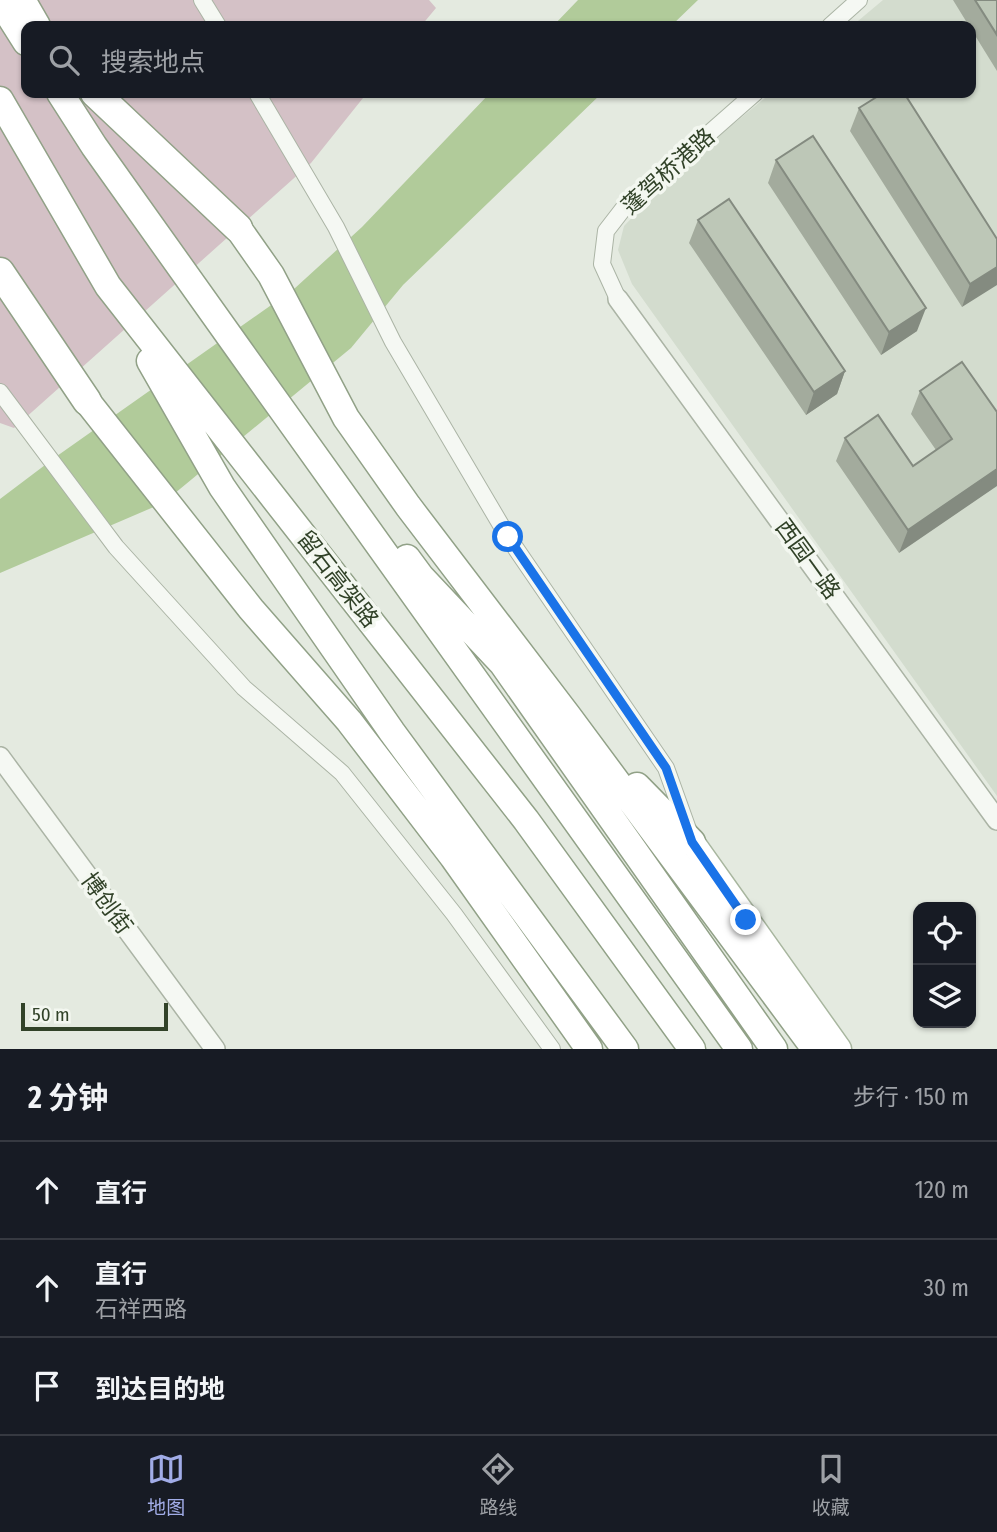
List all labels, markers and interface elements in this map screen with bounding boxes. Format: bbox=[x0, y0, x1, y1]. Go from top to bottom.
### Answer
search box bbox=[21, 21, 976, 98]
icon: search bbox=[45, 41, 83, 79]
text: 搜索地点 bbox=[101, 47, 205, 78]
street label: 蓬驾桥港路 bbox=[616, 122, 720, 220]
street label: 西园一路 bbox=[770, 514, 846, 604]
route start bbox=[492, 521, 523, 552]
street label: 留石高架路 bbox=[292, 525, 384, 633]
street label: 博创街 bbox=[75, 867, 139, 939]
map controls bbox=[913, 902, 976, 1028]
button: locate bbox=[913, 902, 976, 965]
route end bbox=[730, 904, 761, 935]
button: layers bbox=[913, 965, 976, 1028]
scale bar bbox=[21, 1000, 168, 1032]
text: 50 m bbox=[32, 1003, 70, 1026]
text: 2 分钟 bbox=[28, 1080, 108, 1116]
text: 步行 · 150 m bbox=[853, 1083, 969, 1111]
icon: ahead bbox=[28, 1171, 66, 1209]
text: 120 m bbox=[915, 1176, 969, 1204]
text: 直行 bbox=[95, 1178, 147, 1209]
text: 直行 bbox=[95, 1259, 147, 1290]
icon: ahead bbox=[28, 1269, 66, 1307]
text: 30 m bbox=[924, 1274, 969, 1302]
text: 石祥西路 bbox=[95, 1295, 187, 1323]
icon: arrive bbox=[28, 1367, 66, 1405]
text: 到达目的地 bbox=[95, 1374, 225, 1405]
tab: 地图 bbox=[147, 1450, 185, 1519]
tab: 路线 bbox=[479, 1450, 518, 1519]
tab: 收藏 bbox=[812, 1450, 850, 1519]

